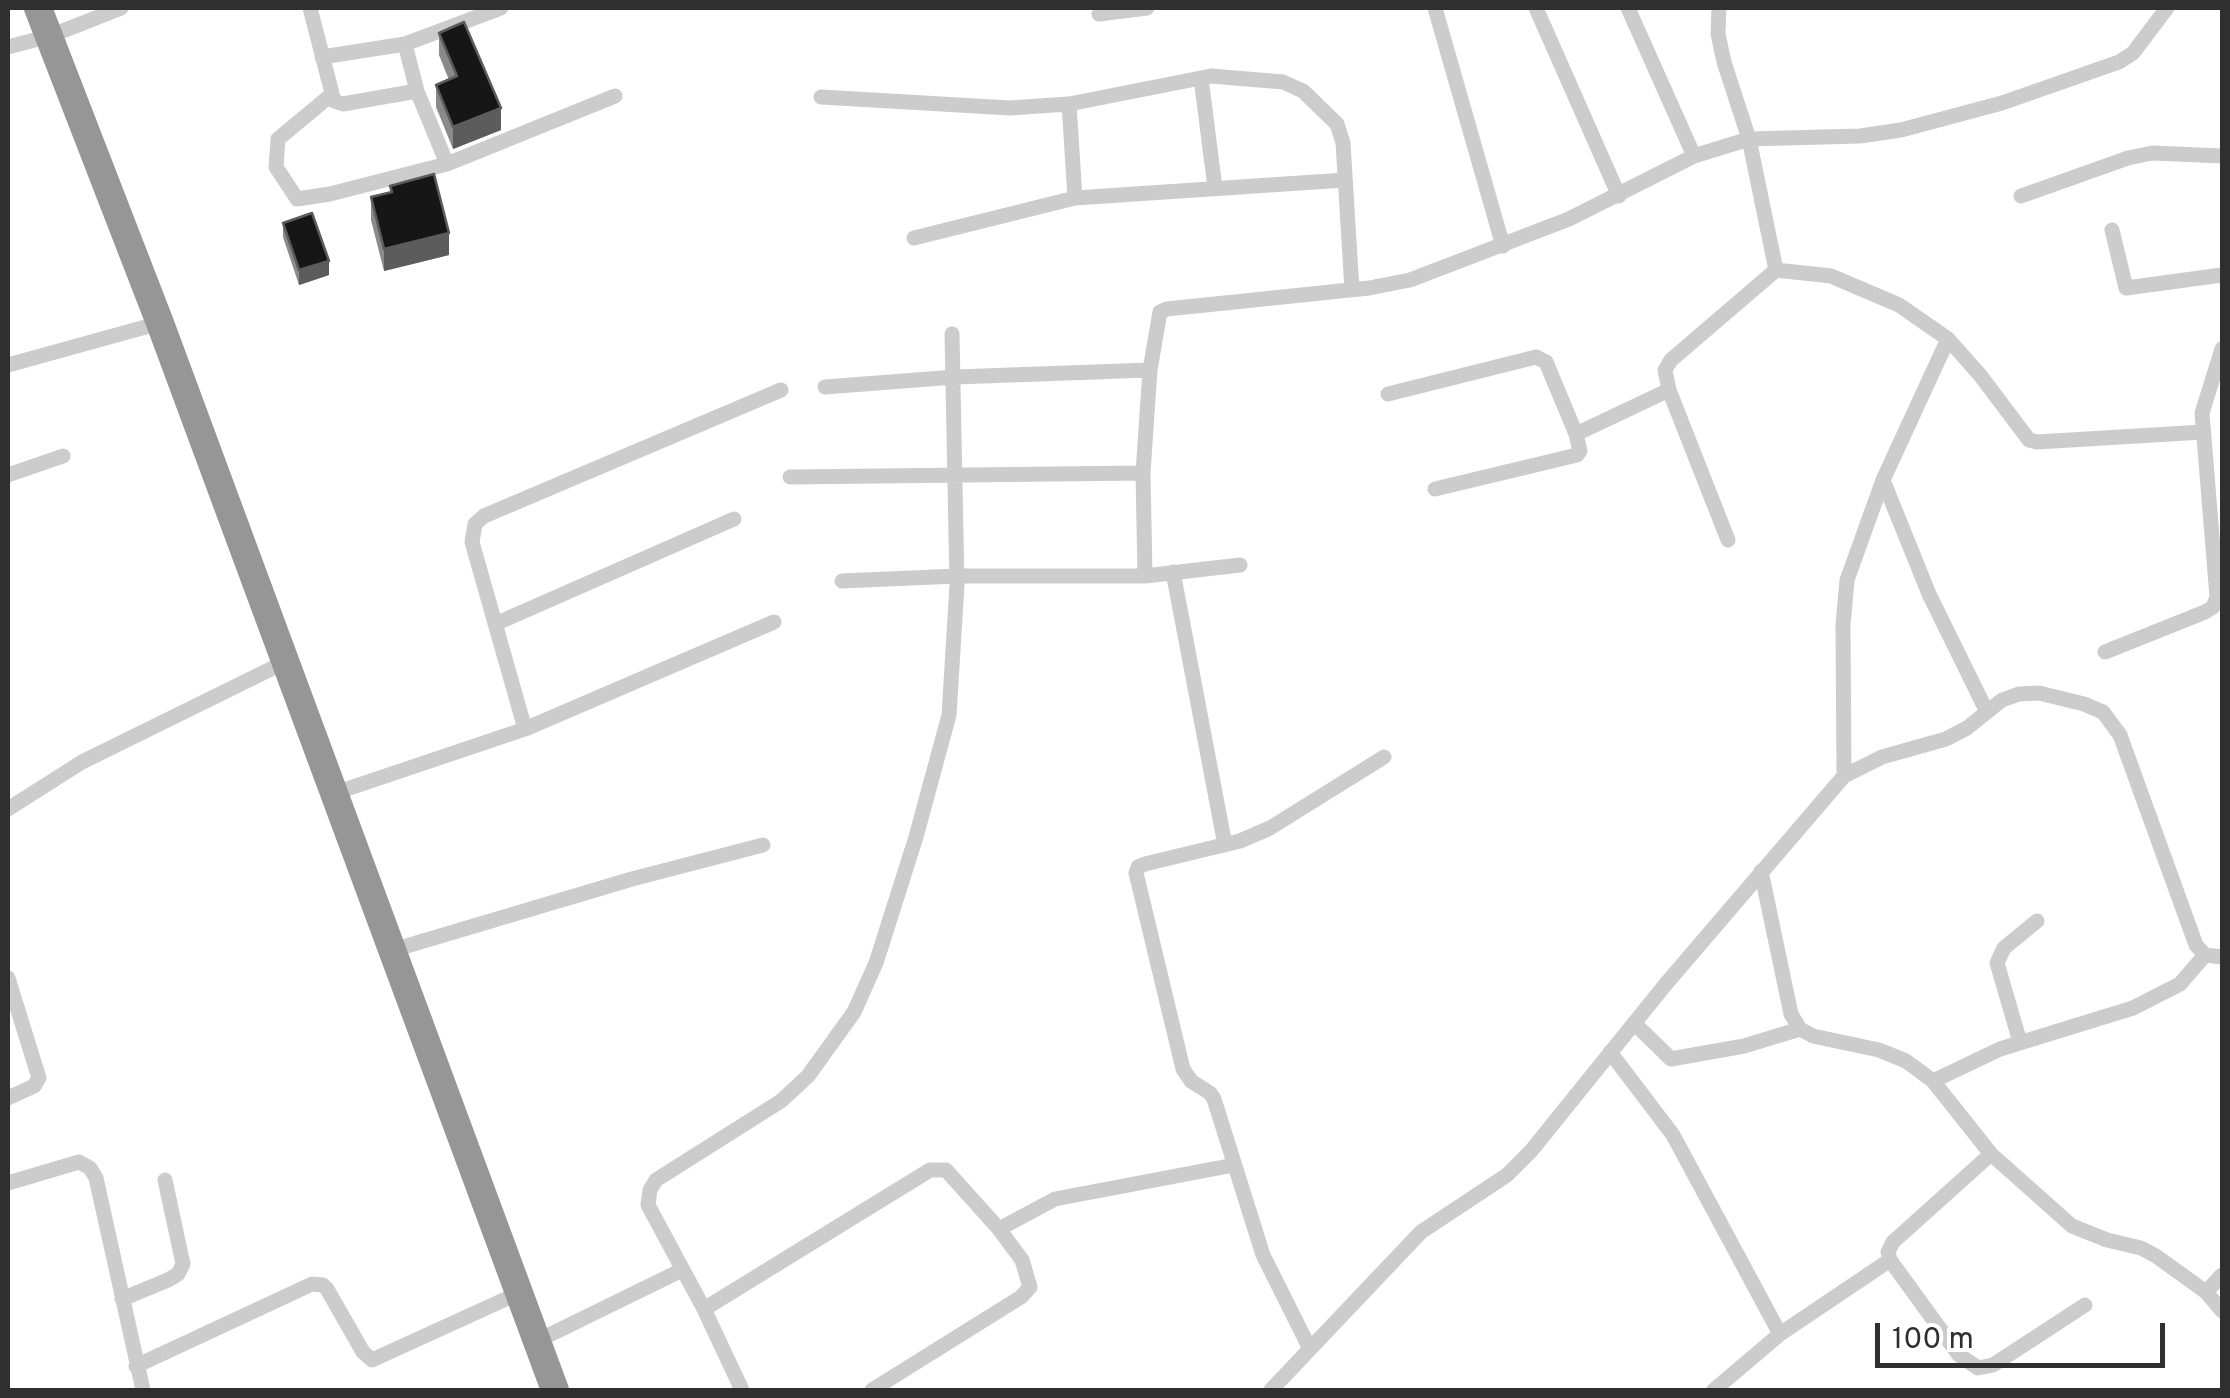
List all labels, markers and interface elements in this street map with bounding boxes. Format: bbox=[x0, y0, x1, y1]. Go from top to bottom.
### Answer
scale bar bbox=[1880, 1303, 2170, 1365]
text: 100 m bbox=[1892, 1322, 1974, 1359]

